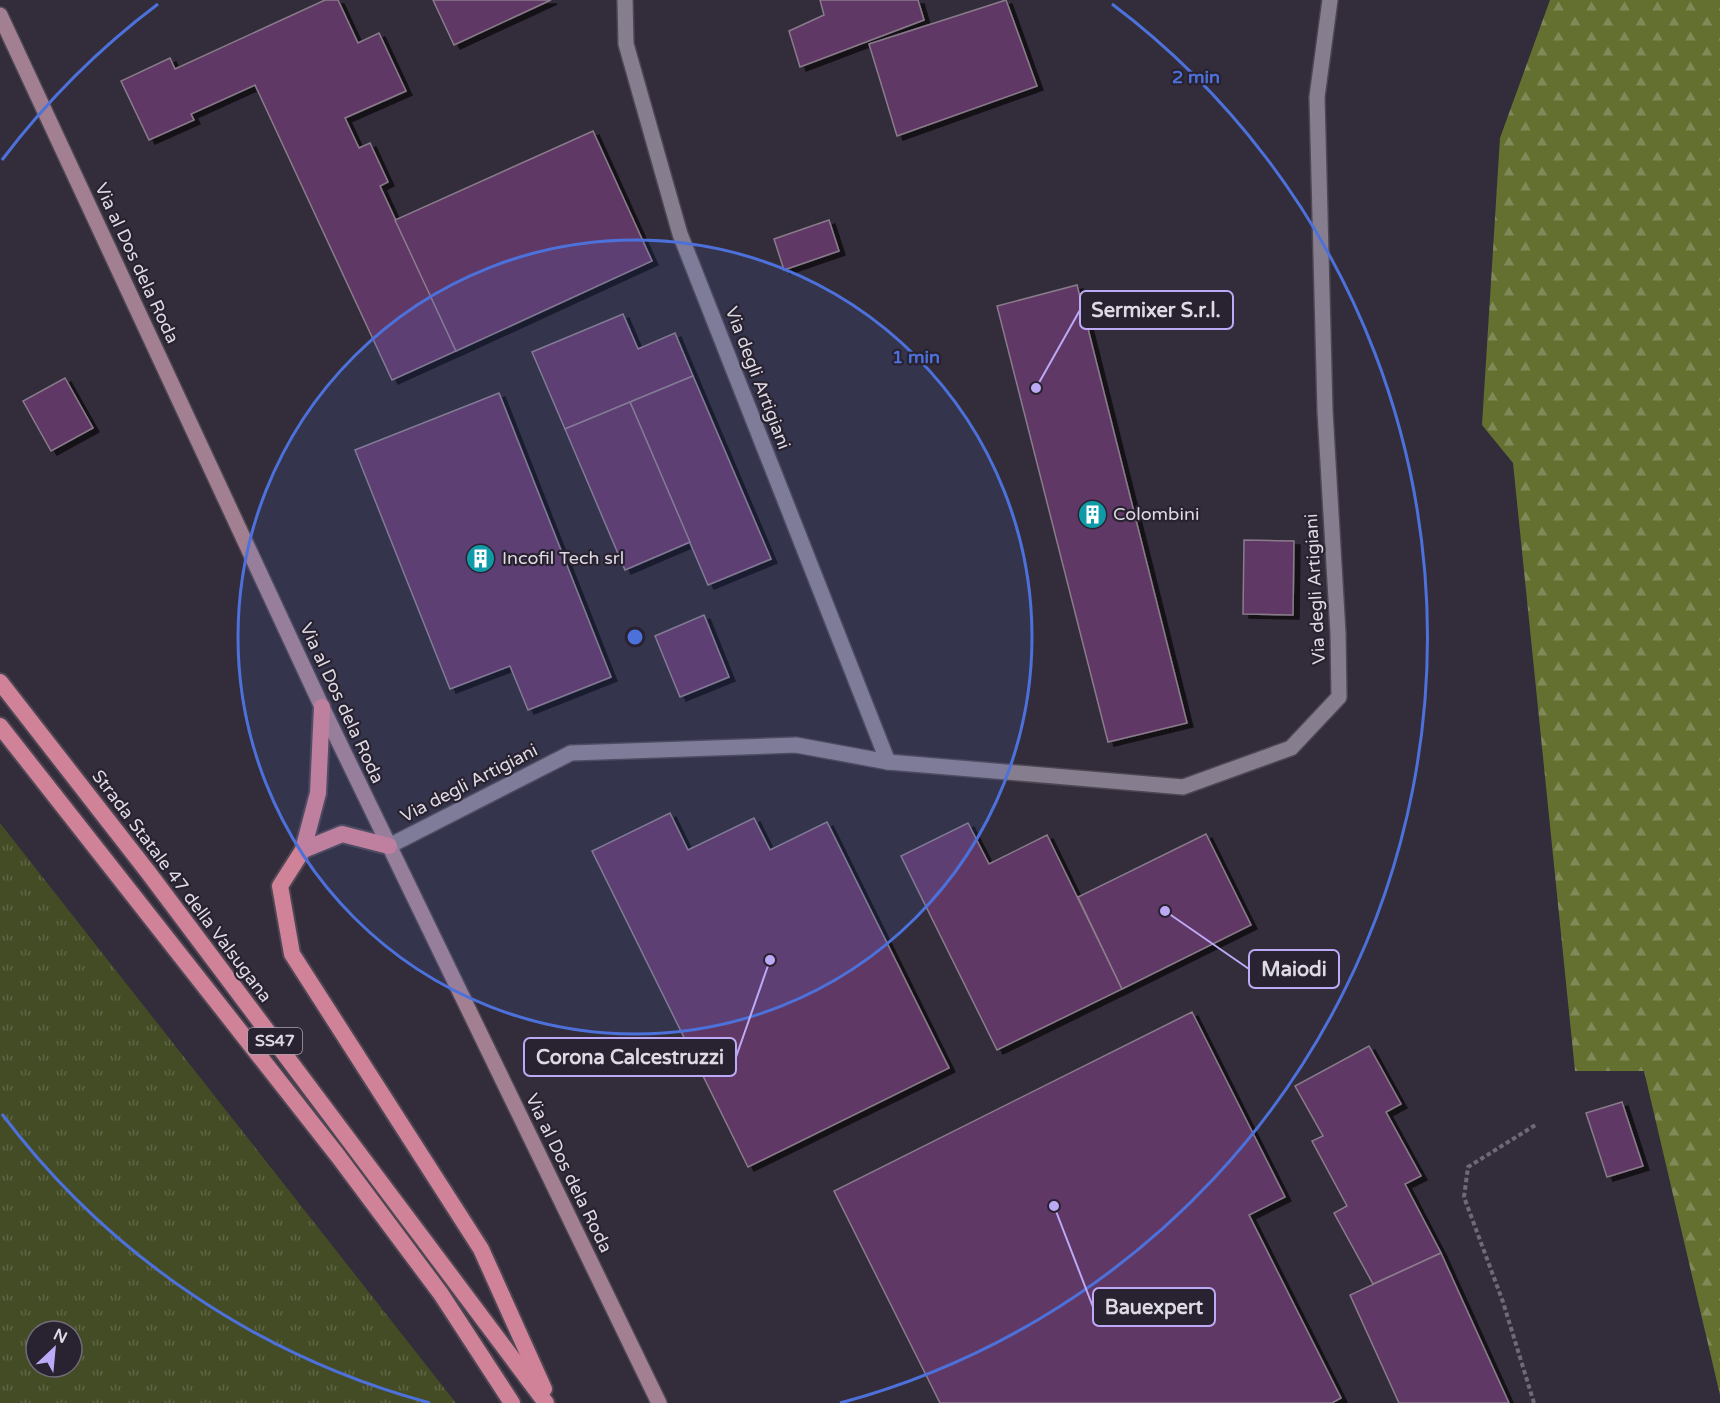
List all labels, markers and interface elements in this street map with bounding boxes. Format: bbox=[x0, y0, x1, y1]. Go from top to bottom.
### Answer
text: 2 min bbox=[1172, 66, 1220, 88]
street label: Via al Dos dela Roda bbox=[90, 179, 184, 347]
callout: Sermixer S.r.l. bbox=[1080, 291, 1233, 329]
text: Sermixer S.r.l. bbox=[1091, 299, 1221, 323]
street label: Via degli Artigiani bbox=[721, 304, 795, 452]
text: 1 min bbox=[892, 346, 940, 368]
building icon: Colombini bbox=[1076, 498, 1108, 530]
place label: Colombini bbox=[1113, 503, 1199, 525]
street label: Via degli Artigiani bbox=[1300, 513, 1330, 665]
building icon: Incofil Tech srl bbox=[465, 542, 497, 574]
place label: Incofil Tech srl bbox=[502, 547, 624, 569]
street label: Via al Dos dela Roda bbox=[295, 619, 389, 787]
centre of rings bbox=[625, 627, 645, 647]
street label: Via degli Artigiani bbox=[397, 739, 541, 827]
street label: Strada Statale 47 della Valsugana bbox=[87, 765, 277, 1007]
callout: Maiodi bbox=[1249, 950, 1339, 988]
text: Maiodi bbox=[1261, 958, 1327, 982]
road number: SS47 bbox=[248, 1028, 302, 1054]
callout: Corona Calcestruzzi bbox=[524, 1038, 736, 1076]
text: Corona Calcestruzzi bbox=[536, 1046, 724, 1070]
street label: Via al Dos dela Roda bbox=[521, 1090, 617, 1256]
callout: Bauexpert bbox=[1093, 1288, 1215, 1326]
text: Bauexpert bbox=[1105, 1296, 1204, 1320]
north arrow bbox=[24, 1319, 84, 1379]
text: N bbox=[50, 1325, 70, 1348]

